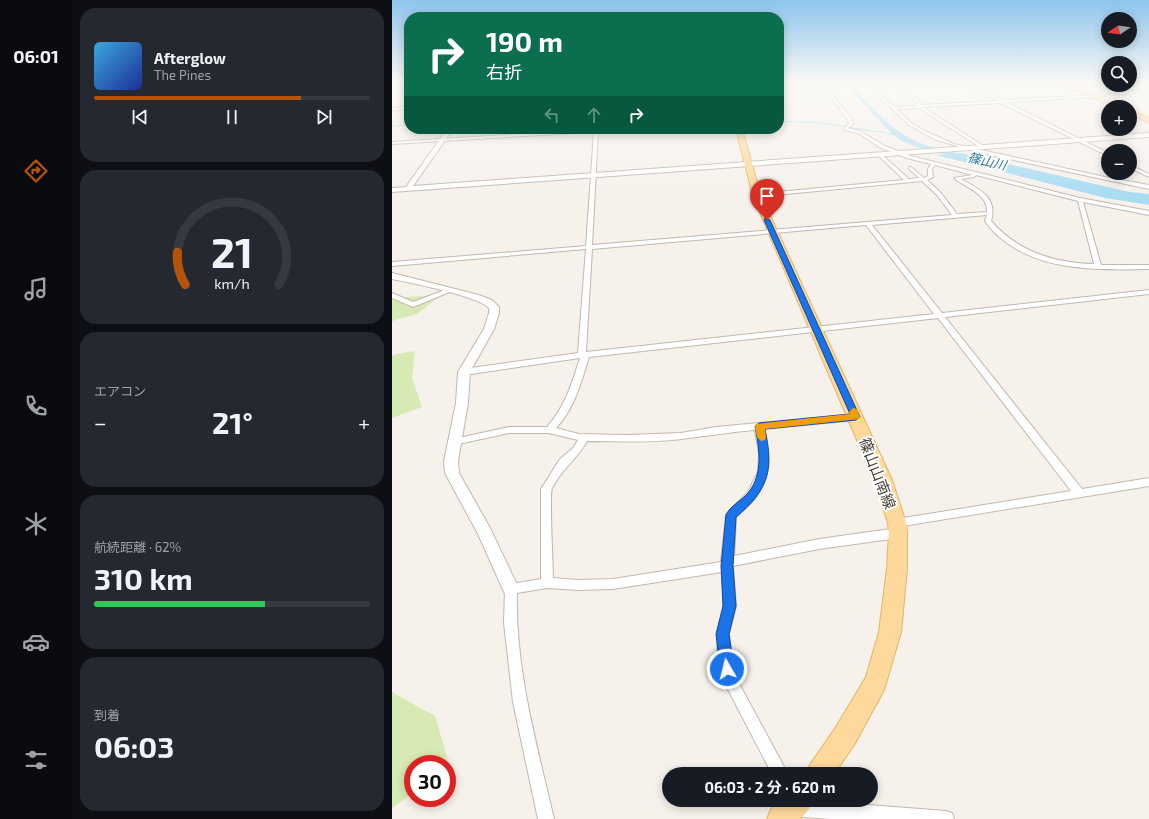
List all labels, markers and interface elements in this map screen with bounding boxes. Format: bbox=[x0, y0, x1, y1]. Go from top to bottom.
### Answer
north arrow bbox=[1101, 12, 1137, 48]
map controls bbox=[1101, 12, 1137, 180]
text: 190 m bbox=[486, 24, 563, 58]
icon: right bbox=[420, 28, 472, 80]
text: 06:01 bbox=[13, 45, 59, 67]
text: Afterglow bbox=[154, 49, 226, 67]
button: search bbox=[1101, 56, 1137, 92]
text: 右折 bbox=[486, 61, 522, 83]
text: The Pines bbox=[154, 67, 211, 83]
button: + bbox=[1101, 100, 1137, 136]
icon: left bbox=[541, 104, 563, 126]
icon: ahead bbox=[583, 104, 605, 126]
icon: right bbox=[625, 104, 647, 126]
icon: previous bbox=[129, 106, 151, 128]
icon: pause bbox=[221, 106, 243, 128]
icon: next bbox=[313, 106, 335, 128]
button: − bbox=[1101, 144, 1137, 180]
water label: 篠山川 bbox=[966, 149, 1010, 174]
icon: directions bbox=[22, 157, 50, 185]
pin bbox=[750, 179, 784, 220]
icon: arrive bbox=[756, 185, 778, 207]
text: 21 bbox=[211, 226, 253, 276]
icon: music bbox=[22, 275, 50, 303]
text: km/h bbox=[214, 275, 250, 292]
text: エアコン bbox=[94, 383, 146, 399]
icon: phone bbox=[22, 392, 50, 420]
text: 21° bbox=[212, 404, 253, 440]
text: − bbox=[94, 409, 107, 435]
text: + bbox=[358, 409, 370, 435]
street label: 篠山山南線 bbox=[856, 435, 900, 511]
icon: climate bbox=[22, 510, 50, 538]
text: 航続距離 · 62% bbox=[94, 539, 181, 555]
text: 310 km bbox=[94, 560, 193, 596]
icon: car bbox=[22, 628, 50, 656]
position arrow bbox=[706, 648, 748, 690]
text: 到着 bbox=[94, 707, 120, 723]
text: 06:03 bbox=[94, 728, 174, 764]
icon: filters bbox=[22, 746, 50, 774]
speed limit sign: 30 bbox=[404, 755, 456, 807]
text: 06:03 · 2 分 · 620 m bbox=[704, 778, 836, 796]

